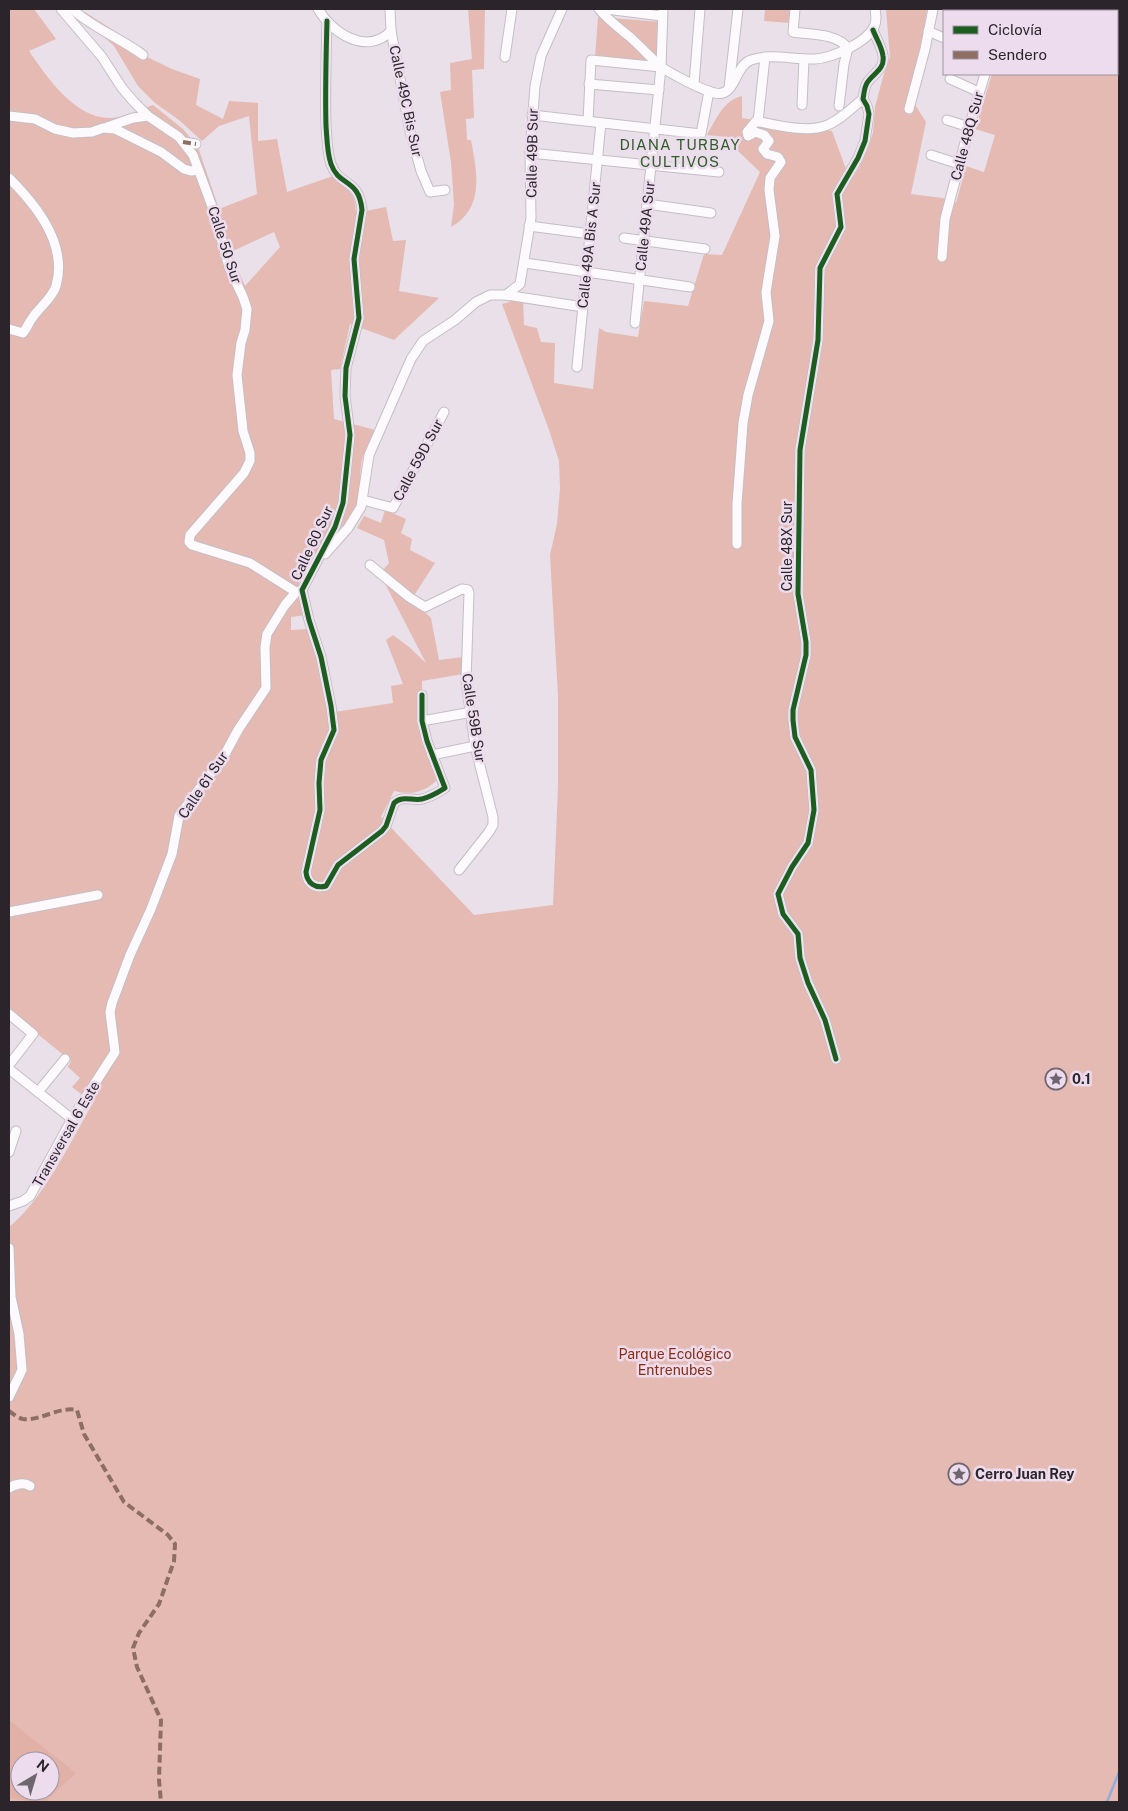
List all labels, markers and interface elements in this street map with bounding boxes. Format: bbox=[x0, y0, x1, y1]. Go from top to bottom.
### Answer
legend bbox=[943, 10, 1118, 75]
text: Ciclovía bbox=[988, 21, 1042, 38]
street label: Calle 49C Bis Sur bbox=[386, 44, 426, 158]
text: Sendero bbox=[988, 46, 1047, 63]
street label: Calle 48Q Sur bbox=[947, 90, 987, 182]
street label: Calle 49B Sur bbox=[523, 108, 541, 198]
district label: DIANA TURBAY CULTIVOS bbox=[619, 136, 741, 170]
street label: Calle 49A Sur bbox=[632, 180, 658, 272]
street label: Calle 49A Bis A Sur bbox=[574, 181, 604, 309]
street label: Calle 50 Sur bbox=[205, 204, 245, 286]
street label: Calle 59D Sur bbox=[390, 416, 446, 504]
street label: Calle 48X Sur bbox=[779, 501, 795, 591]
street label: Calle 60 Sur bbox=[288, 503, 336, 583]
street label: Calle 59B Sur bbox=[459, 672, 489, 764]
street label: Calle 61 Sur bbox=[175, 748, 231, 822]
place icon: 0.1 bbox=[1044, 1067, 1068, 1091]
place label: 0.1 bbox=[1072, 1071, 1091, 1087]
street label: Transversal 6 Este bbox=[29, 1078, 103, 1190]
park label: Parque Ecológico Entrenubes bbox=[618, 1346, 732, 1378]
place icon: Cerro Juan Rey bbox=[947, 1462, 971, 1486]
place label: Cerro Juan Rey bbox=[975, 1466, 1075, 1482]
north arrow bbox=[10, 1751, 60, 1801]
text: N bbox=[34, 1756, 52, 1775]

